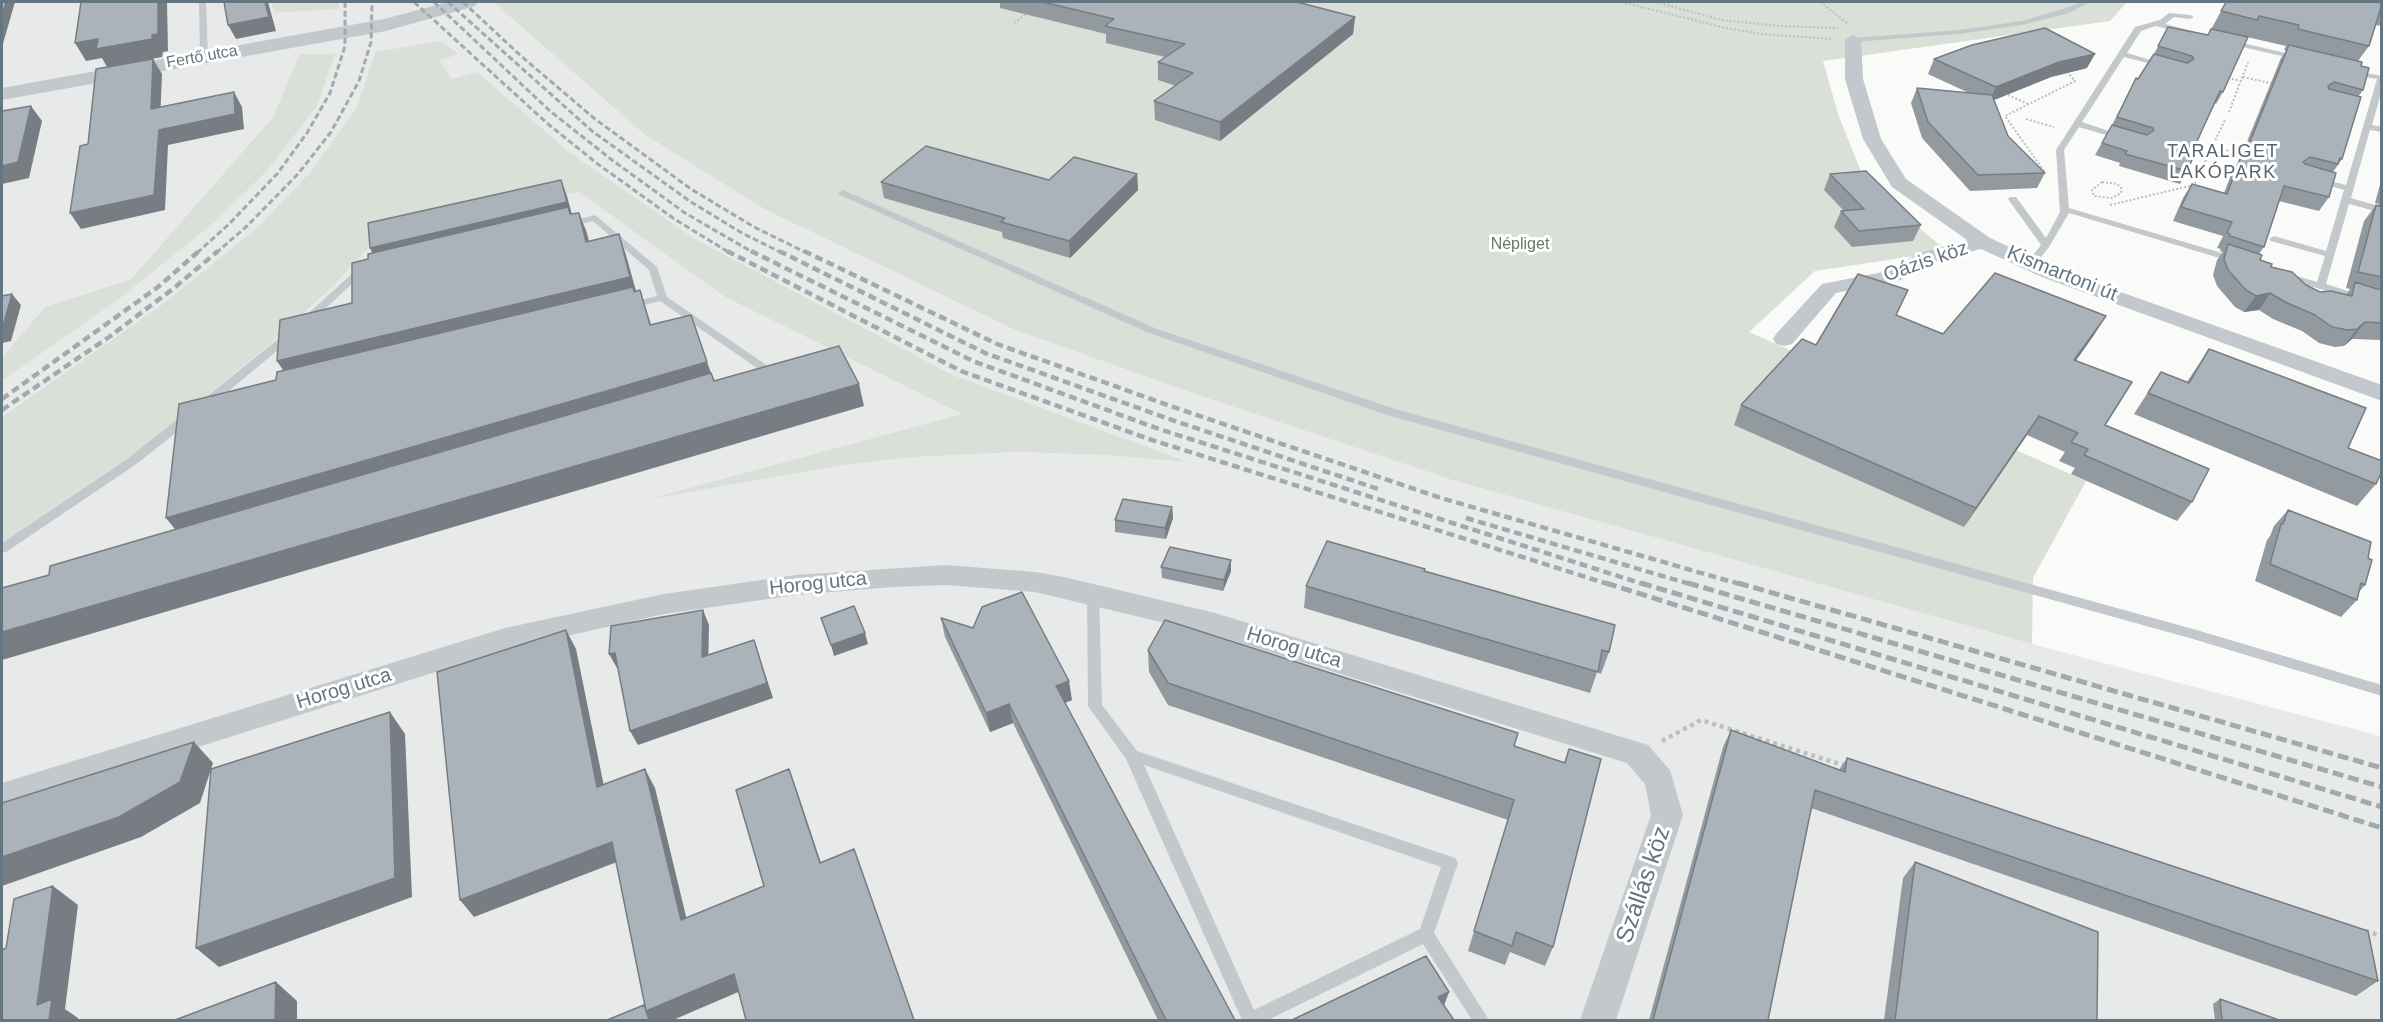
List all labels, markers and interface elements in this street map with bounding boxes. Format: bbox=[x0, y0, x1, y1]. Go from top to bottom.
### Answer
street label: Fertő utca bbox=[165, 41, 239, 73]
district label: TARALIGET LAKÓPARK bbox=[2167, 141, 2279, 184]
park label: Népliget bbox=[1491, 235, 1549, 255]
street label: Oázis köz bbox=[1881, 236, 1971, 288]
street label: Kismartoni út bbox=[2003, 241, 2121, 307]
street label: Horog utca bbox=[768, 567, 868, 601]
street label: Horog utca bbox=[1244, 622, 1344, 674]
street label: Horog utca bbox=[294, 663, 394, 715]
street label: Szállás köz bbox=[1611, 823, 1677, 947]

